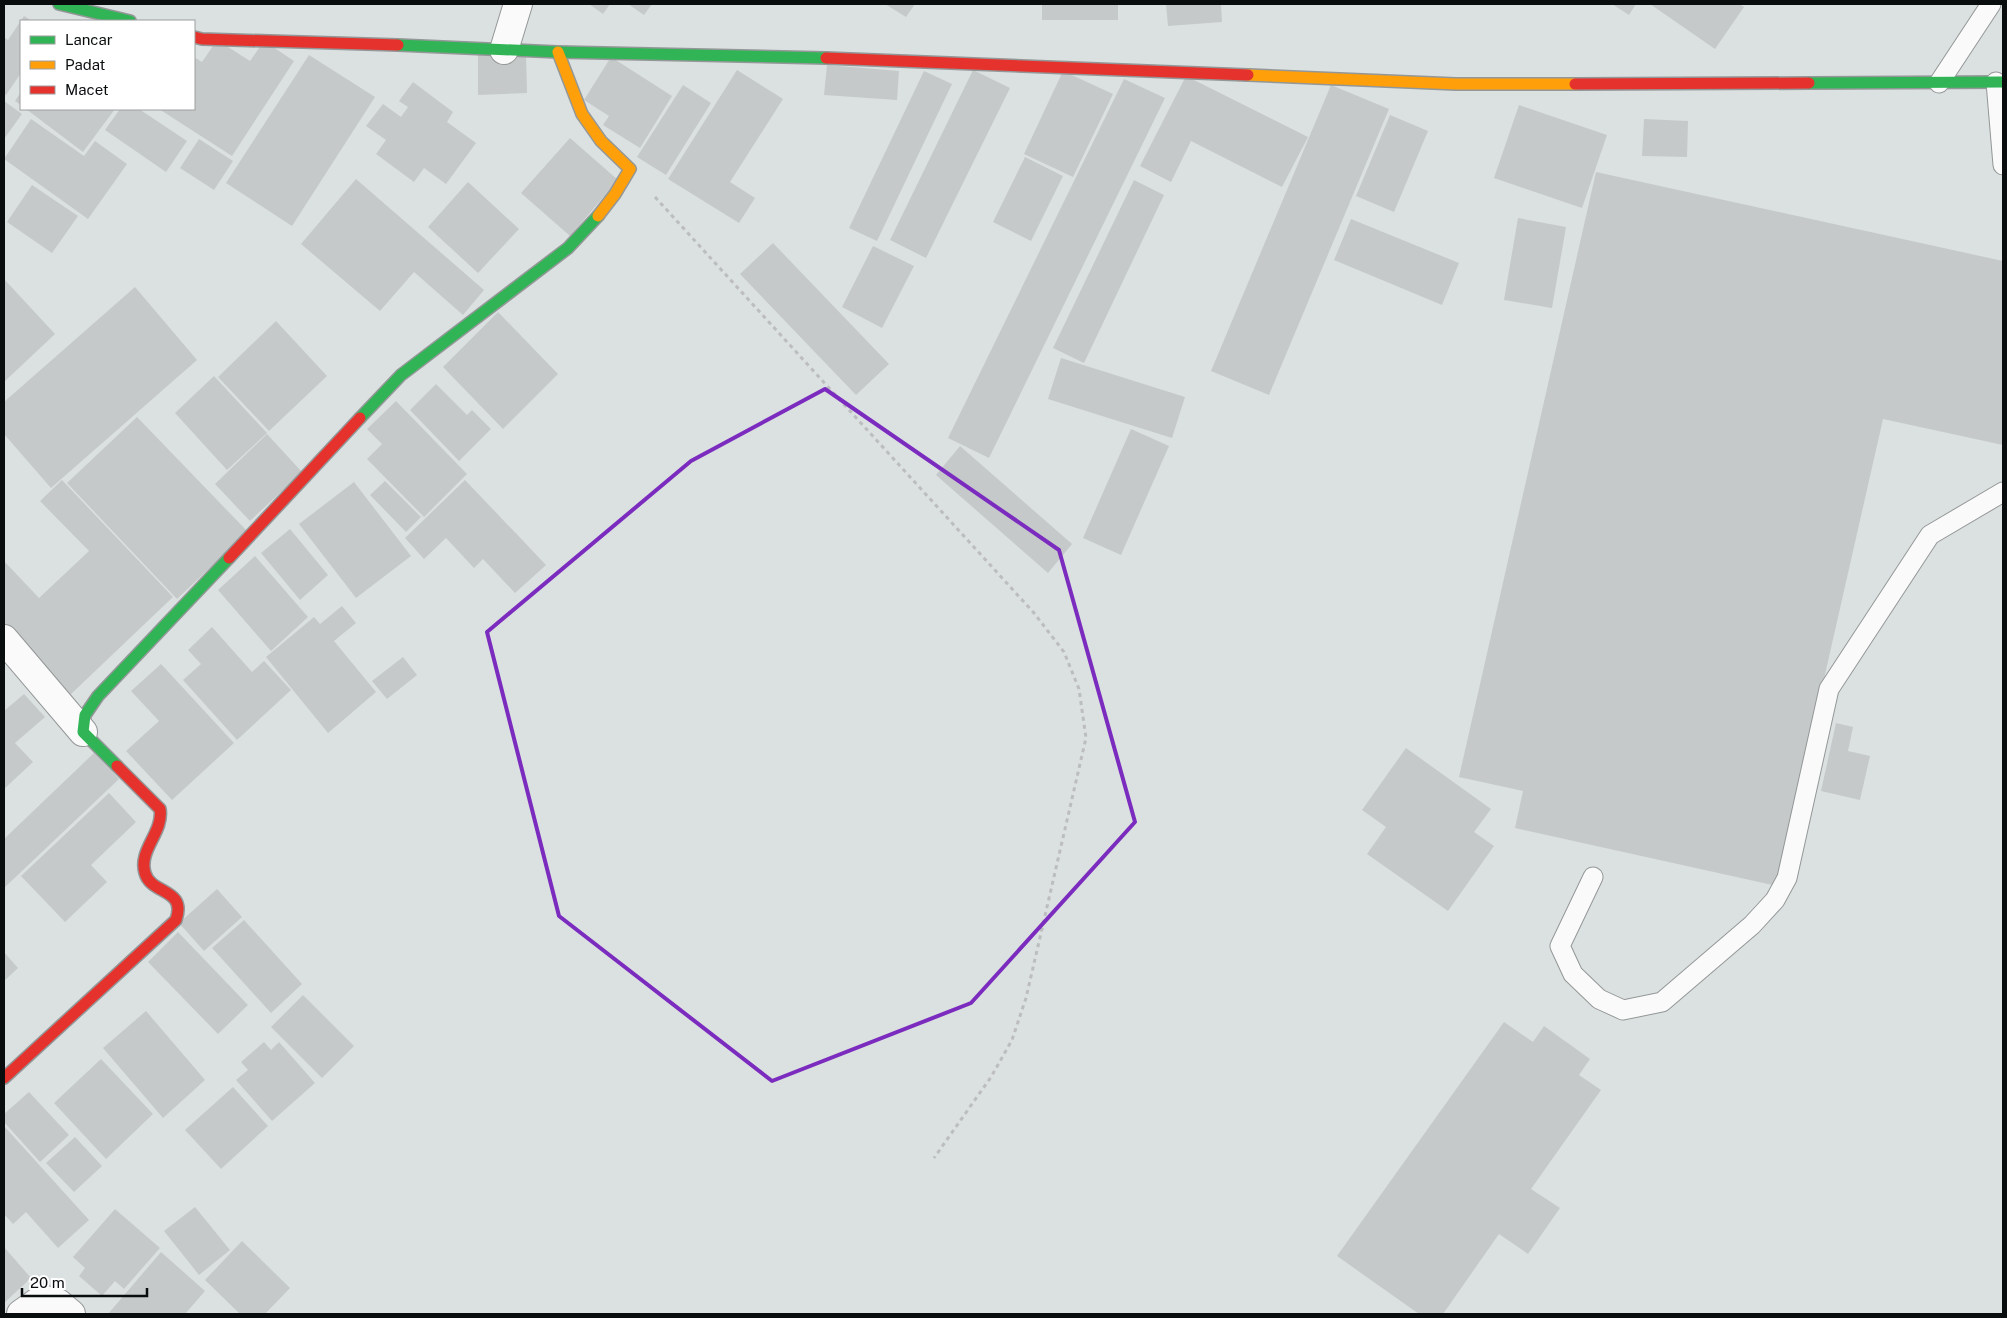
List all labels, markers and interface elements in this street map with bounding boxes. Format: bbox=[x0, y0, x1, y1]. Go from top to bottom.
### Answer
legend bbox=[20, 20, 195, 110]
text: Lancar bbox=[65, 31, 113, 48]
text: Padat bbox=[65, 56, 106, 73]
text: Macet bbox=[65, 81, 109, 98]
scale bar bbox=[22, 1266, 148, 1298]
text: 20 m bbox=[30, 1274, 65, 1291]

